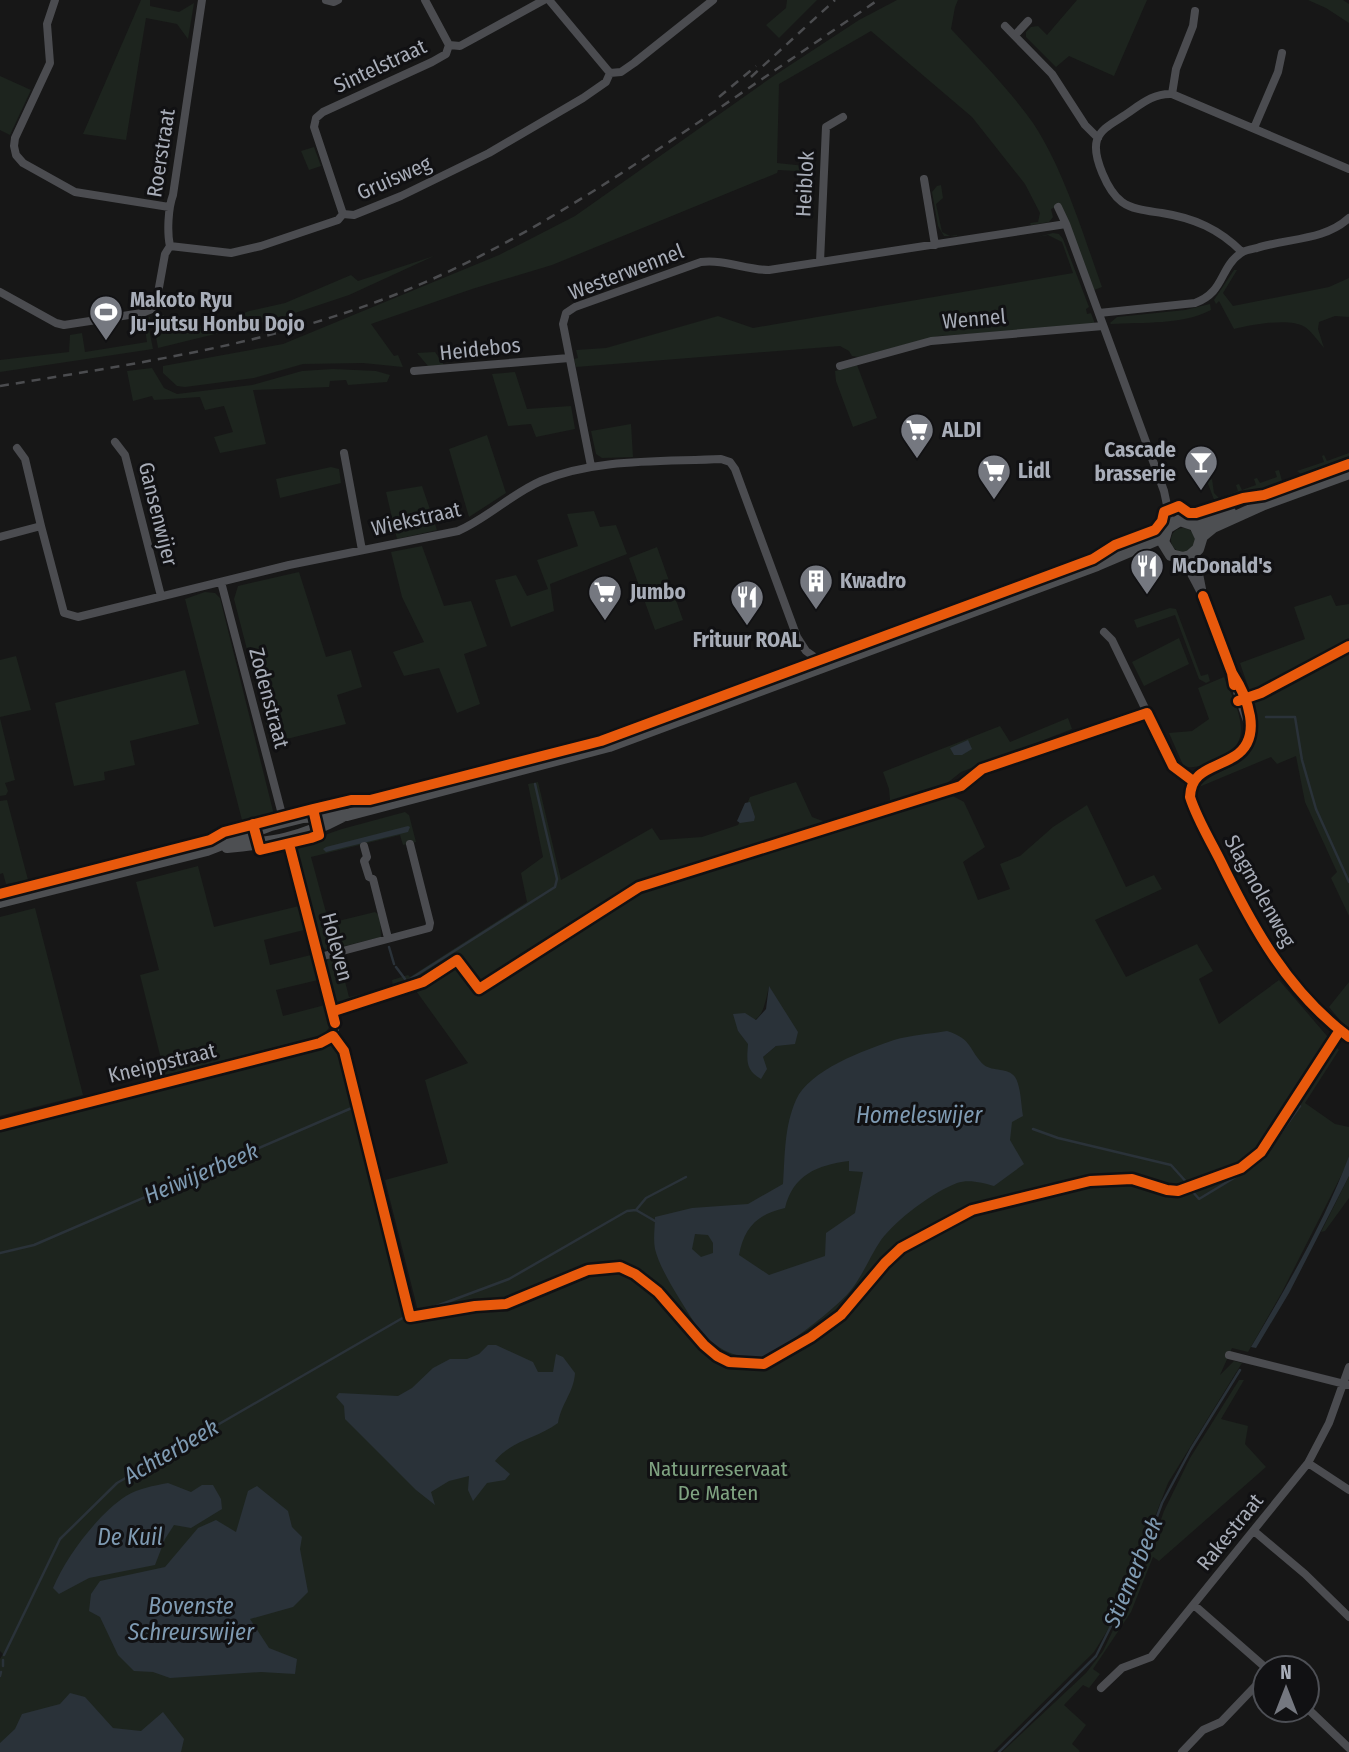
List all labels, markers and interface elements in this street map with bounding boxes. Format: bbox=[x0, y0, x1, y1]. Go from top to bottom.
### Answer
street label: Sintelstraat bbox=[330, 33, 431, 99]
street label: Roerstraat bbox=[141, 107, 181, 199]
street label: Gruisweg bbox=[353, 150, 435, 206]
street label: Heiblok bbox=[790, 150, 820, 218]
street label: Westerwennel bbox=[565, 238, 688, 306]
place label: Makoto Ryu Ju-jutsu Honbu Dojo bbox=[129, 287, 305, 337]
sports icon: Makoto Ryu Ju-jutsu Honbu Dojo bbox=[87, 293, 125, 342]
street label: Wennel bbox=[941, 303, 1007, 335]
street label: Heidebos bbox=[438, 332, 522, 366]
supermarket icon: ALDI bbox=[898, 411, 936, 460]
place label: ALDI bbox=[941, 417, 981, 443]
place label: Cascade brasserie bbox=[1095, 437, 1176, 487]
bar icon: Cascade brasserie bbox=[1182, 443, 1220, 492]
supermarket icon: Lidl bbox=[975, 452, 1013, 501]
place label: Lidl bbox=[1018, 458, 1051, 484]
street label: Gansenwijer bbox=[133, 460, 184, 569]
street label: Wiekstraat bbox=[369, 496, 463, 542]
restaurant icon: McDonald's bbox=[1128, 547, 1166, 596]
place label: McDonald's bbox=[1172, 553, 1272, 579]
building icon: Kwadro bbox=[797, 562, 835, 611]
place label: Kwadro bbox=[840, 568, 906, 594]
supermarket icon: Jumbo bbox=[586, 573, 624, 622]
restaurant icon: Frituur ROAL bbox=[728, 578, 766, 627]
place label: Jumbo bbox=[629, 579, 686, 605]
place label: Frituur ROAL bbox=[693, 627, 802, 653]
street label: Zodenstraat bbox=[243, 645, 295, 751]
street label: Slagmolenweg bbox=[1219, 831, 1301, 952]
street label: Holeven bbox=[315, 910, 359, 984]
street label: Kneippstraat bbox=[105, 1037, 219, 1089]
water label: Homeleswijer bbox=[856, 1101, 983, 1129]
water label: Heiwijerbeek bbox=[140, 1136, 262, 1210]
water label: Achterbeek bbox=[118, 1413, 223, 1490]
park label: Natuurreservaat De Maten bbox=[648, 1456, 788, 1506]
street label: Rakestraat bbox=[1191, 1488, 1269, 1576]
water label: Stiemerbeek bbox=[1097, 1513, 1169, 1632]
water label: De Kuil bbox=[97, 1523, 163, 1551]
water label: Bovenste Schreurswijer bbox=[127, 1592, 255, 1646]
north arrow bbox=[1251, 1654, 1321, 1724]
text: N bbox=[1280, 1661, 1292, 1684]

